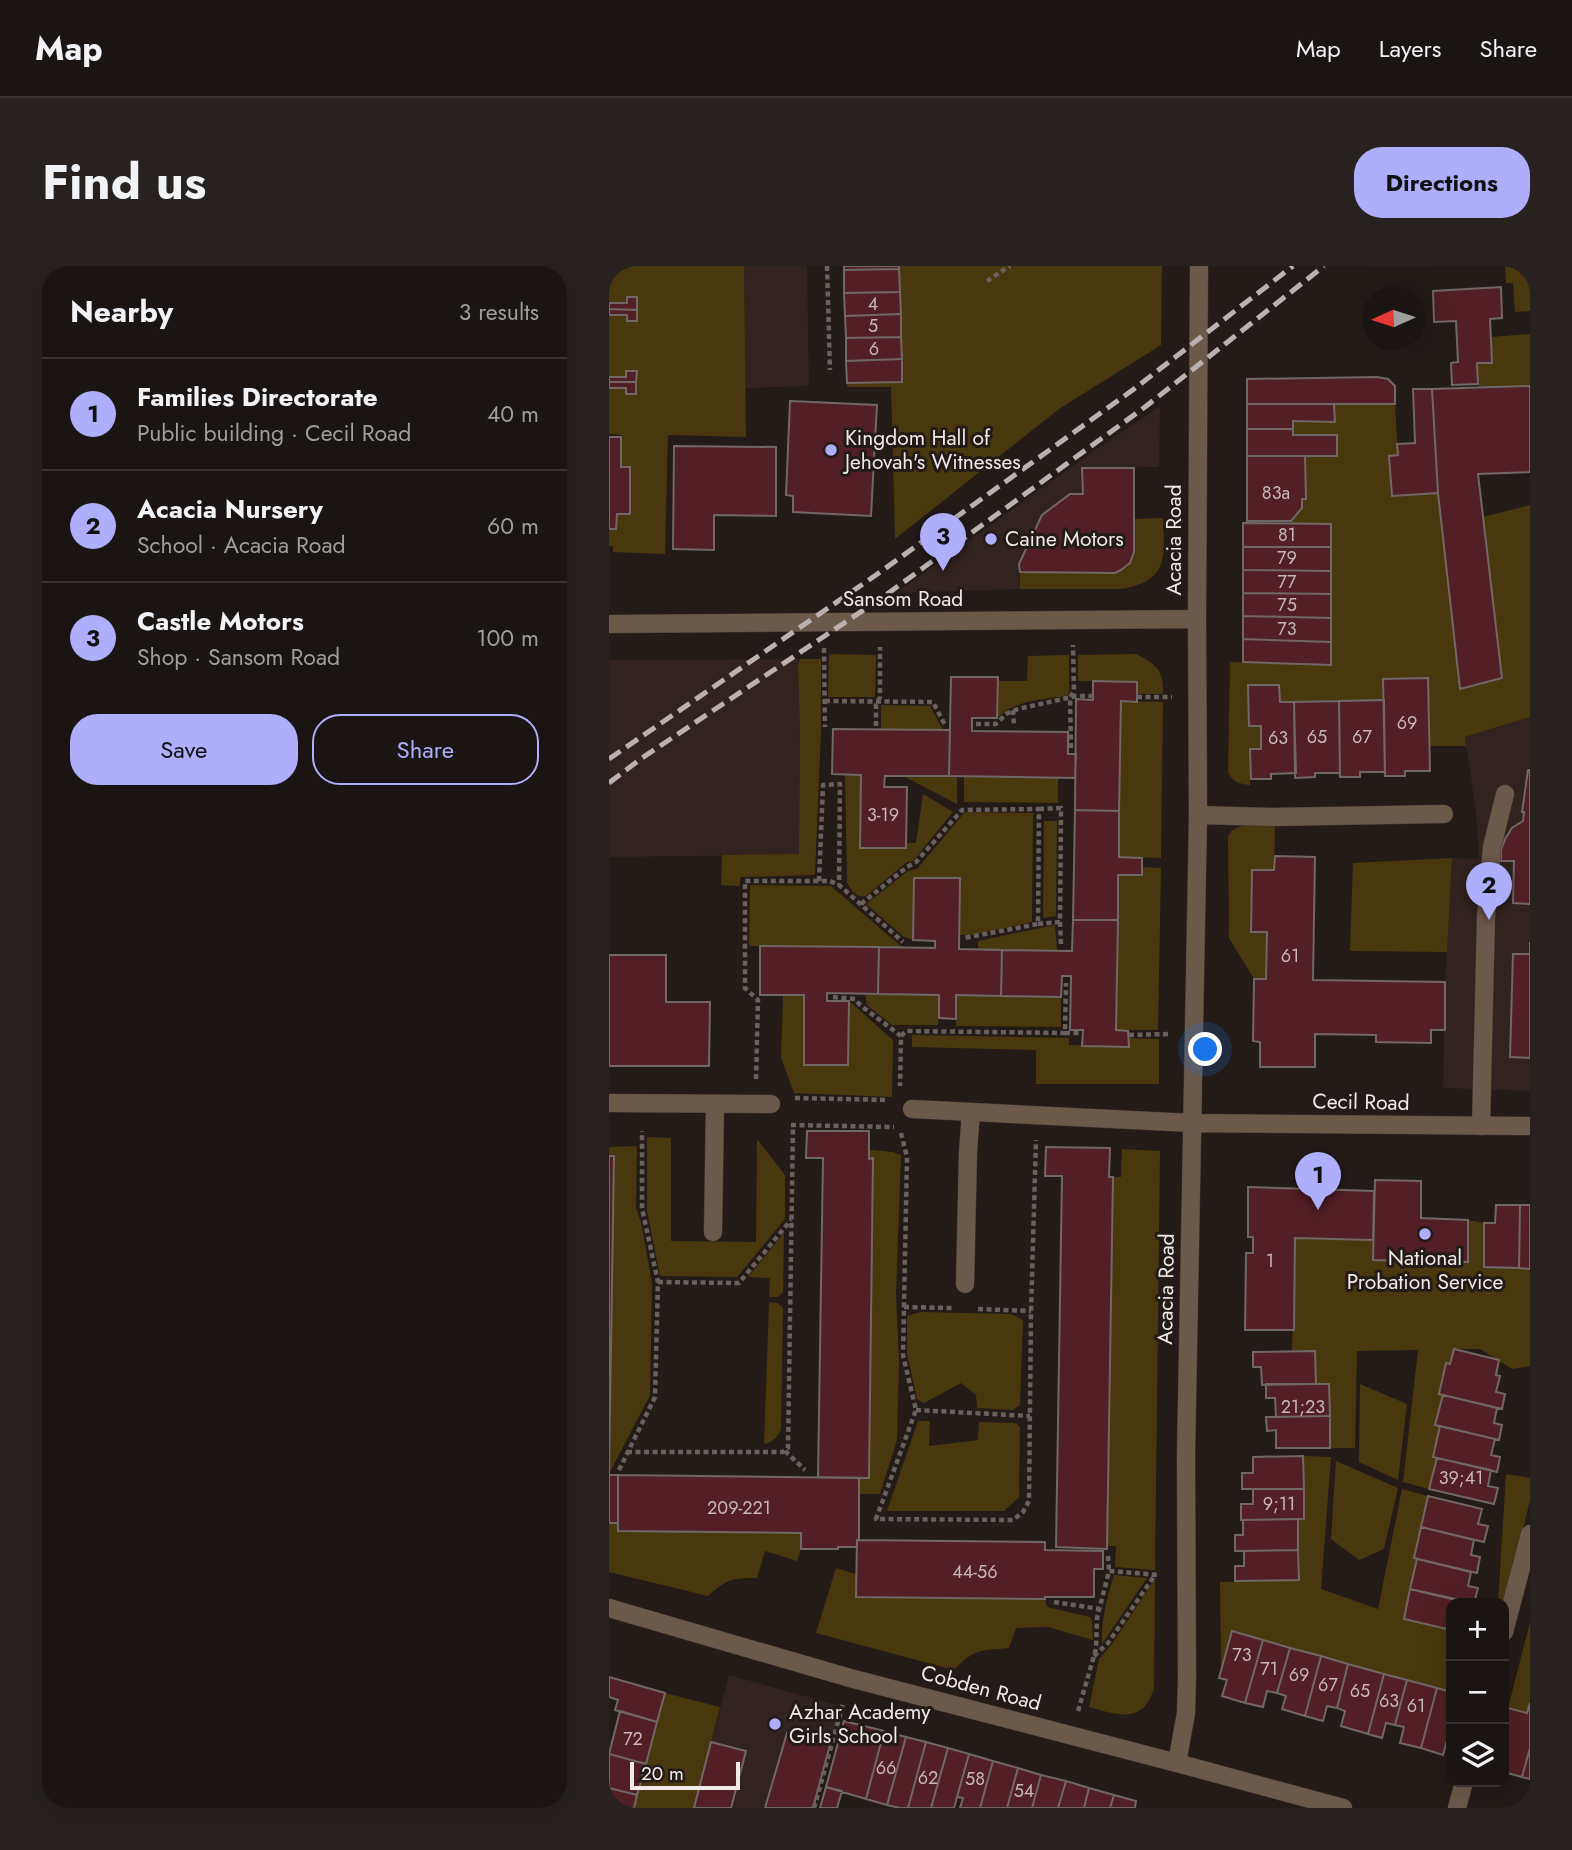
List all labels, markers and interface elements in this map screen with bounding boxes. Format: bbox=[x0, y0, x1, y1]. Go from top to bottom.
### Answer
text: Map bbox=[35, 25, 103, 72]
text: Map bbox=[1296, 31, 1341, 66]
text: Layers bbox=[1379, 31, 1441, 66]
text: Share bbox=[1479, 31, 1537, 66]
text: Find us bbox=[42, 147, 206, 217]
button: Directions bbox=[1354, 147, 1530, 218]
north arrow bbox=[1362, 287, 1425, 350]
text: Nearby bbox=[70, 290, 173, 333]
house number: 4 bbox=[868, 291, 878, 317]
text: 3 results bbox=[459, 295, 539, 329]
house number: 5 bbox=[868, 313, 878, 339]
house number: 6 bbox=[869, 336, 879, 362]
text: Families Directorate bbox=[137, 378, 378, 416]
text: 1 bbox=[87, 397, 99, 431]
text: 40 m bbox=[487, 397, 539, 431]
text: Public building · Cecil Road bbox=[137, 416, 411, 450]
place label: Kingdom Hall of Jehovah's Witnesses bbox=[842, 423, 1021, 477]
marker: Kingdom Hall of Jehovah's Witnesses bbox=[823, 442, 839, 458]
house number: 83a bbox=[1262, 480, 1290, 506]
street label: Acacia Road bbox=[1159, 484, 1189, 596]
text: Acacia Nursery bbox=[137, 490, 323, 528]
text: 2 bbox=[85, 509, 101, 543]
text: 60 m bbox=[487, 509, 539, 543]
pin: 3 bbox=[920, 513, 966, 571]
house number: 81 bbox=[1278, 522, 1296, 548]
place label: Caine Motors bbox=[1005, 524, 1124, 554]
text: School · Acacia Road bbox=[137, 528, 346, 562]
marker: Caine Motors bbox=[983, 531, 999, 547]
house number: 79 bbox=[1277, 545, 1297, 571]
house number: 77 bbox=[1278, 569, 1297, 595]
street label: Sansom Road bbox=[843, 584, 963, 614]
house number: 75 bbox=[1277, 592, 1297, 618]
text: Castle Motors bbox=[137, 602, 304, 640]
house number: 73 bbox=[1277, 616, 1297, 642]
text: 3 bbox=[86, 621, 100, 655]
text: 100 m bbox=[476, 621, 539, 655]
text: Shop · Sansom Road bbox=[137, 640, 340, 674]
house number: 69 bbox=[1397, 710, 1417, 736]
button: Save bbox=[70, 714, 298, 785]
button: Share bbox=[312, 714, 539, 785]
house number: 65 bbox=[1307, 724, 1327, 750]
house number: 67 bbox=[1352, 724, 1372, 750]
house number: 63 bbox=[1268, 725, 1288, 751]
house number: 3-19 bbox=[867, 802, 899, 828]
pin: 2 bbox=[1466, 862, 1512, 920]
house number: 61 bbox=[1281, 943, 1299, 969]
your location bbox=[1188, 1032, 1222, 1066]
street label: Cecil Road bbox=[1312, 1086, 1410, 1118]
pin: 1 bbox=[1295, 1152, 1341, 1210]
marker: National Probation Service bbox=[1417, 1226, 1433, 1242]
street label: Acacia Road bbox=[1150, 1233, 1182, 1345]
place label: National Probation Service bbox=[1347, 1243, 1503, 1297]
house number: 1 bbox=[1266, 1248, 1274, 1274]
house number: 21;23 bbox=[1281, 1394, 1325, 1420]
house number: 39;41 bbox=[1439, 1465, 1483, 1491]
house number: 9;11 bbox=[1263, 1491, 1295, 1517]
house number: 209-221 bbox=[707, 1495, 771, 1521]
house number: 44-56 bbox=[952, 1559, 998, 1585]
map controls bbox=[1446, 1598, 1509, 1787]
button: + bbox=[1446, 1598, 1509, 1661]
house number: 73 bbox=[1232, 1642, 1252, 1668]
house number: 71 bbox=[1260, 1656, 1278, 1682]
street label: Cobden Road bbox=[918, 1658, 1044, 1718]
button: − bbox=[1446, 1661, 1509, 1724]
house number: 69 bbox=[1289, 1662, 1309, 1688]
house number: 67 bbox=[1318, 1672, 1338, 1698]
house number: 65 bbox=[1350, 1678, 1370, 1704]
house number: 63 bbox=[1379, 1688, 1399, 1714]
house number: 61 bbox=[1407, 1693, 1425, 1719]
place label: Azhar Academy Girls School bbox=[789, 1697, 931, 1751]
marker: Azhar Academy Girls School bbox=[767, 1716, 783, 1732]
button: layers bbox=[1446, 1724, 1509, 1787]
house number: 72 bbox=[623, 1726, 643, 1752]
house number: 66 bbox=[876, 1755, 896, 1781]
scale bar bbox=[630, 1759, 740, 1791]
text: 20 m bbox=[641, 1760, 684, 1787]
house number: 62 bbox=[918, 1765, 938, 1791]
house number: 58 bbox=[965, 1766, 985, 1792]
house number: 54 bbox=[1014, 1778, 1034, 1804]

